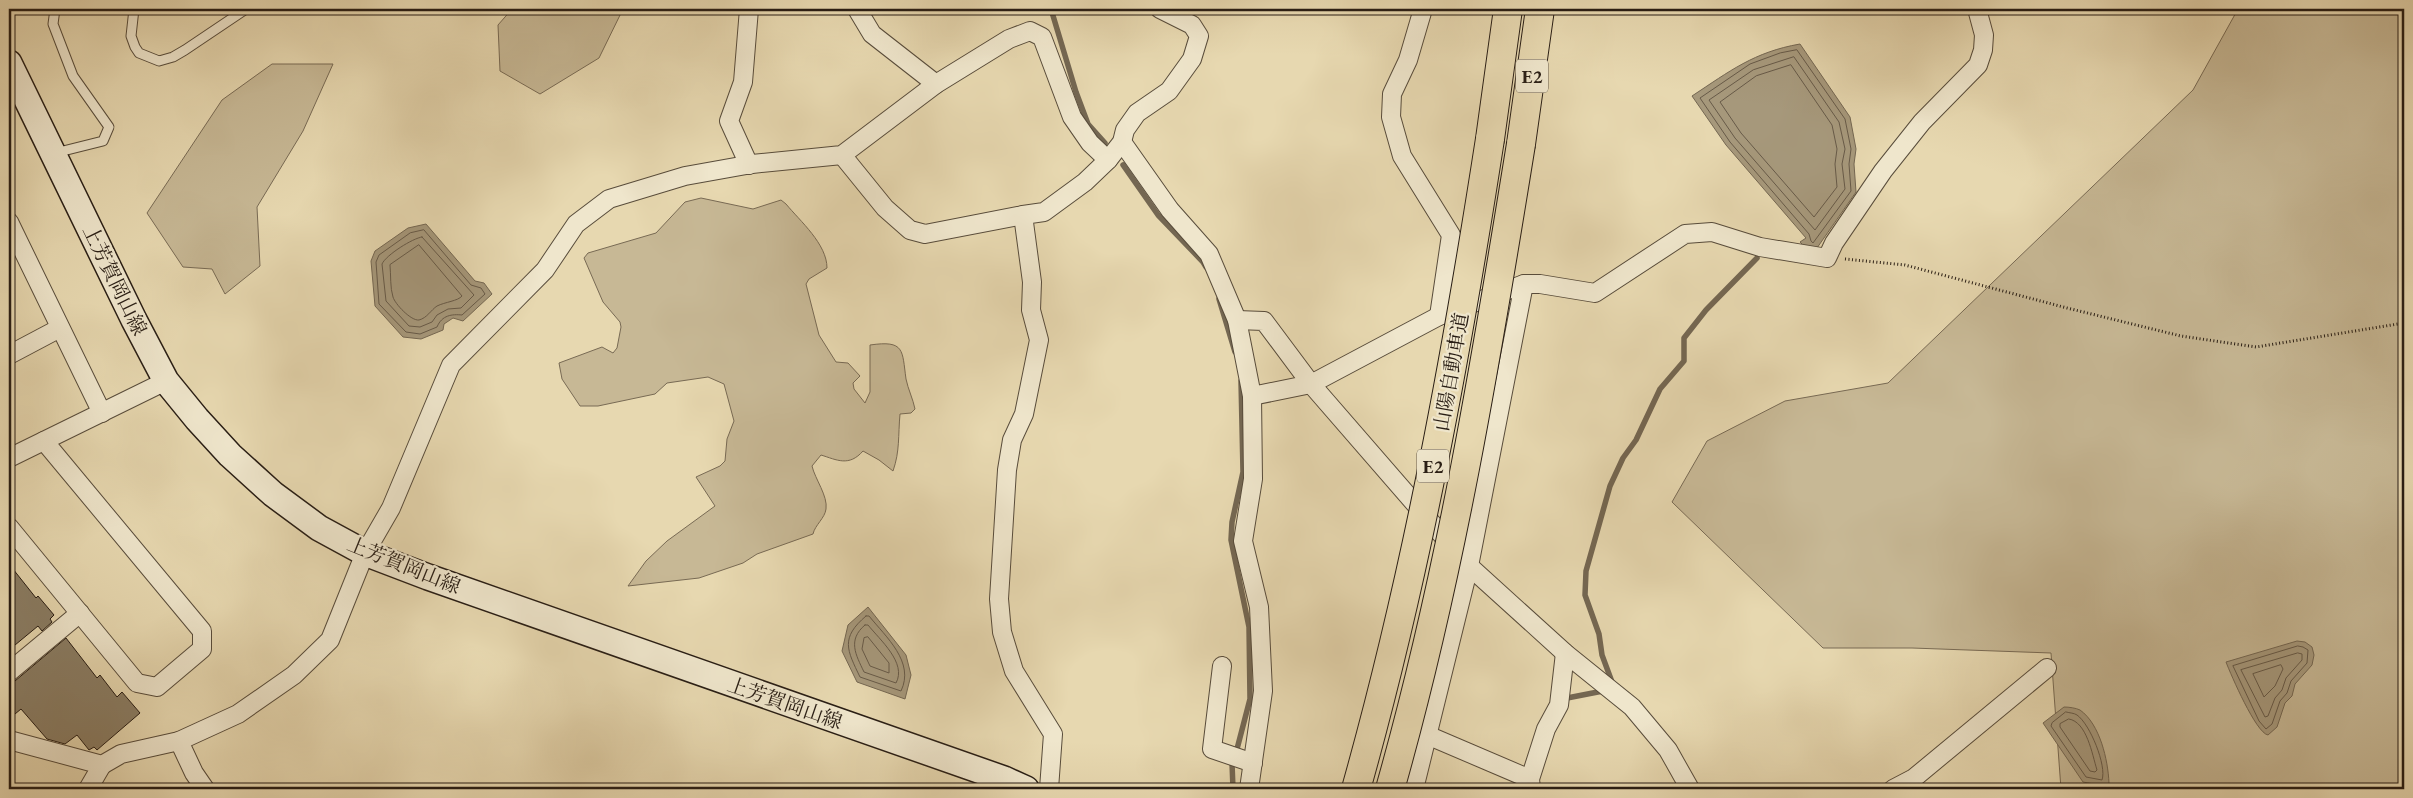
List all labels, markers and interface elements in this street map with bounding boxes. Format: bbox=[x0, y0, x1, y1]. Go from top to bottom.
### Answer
road number: E2 bbox=[1516, 59, 1548, 92]
street label: 上芳賀岡山線 bbox=[77, 220, 153, 340]
street label: 山陽自動車道 bbox=[1428, 311, 1474, 433]
road number: E2 bbox=[1417, 450, 1449, 482]
street label: 上芳賀岡山線 bbox=[343, 530, 465, 600]
street label: 上芳賀岡山線 bbox=[724, 671, 846, 735]

